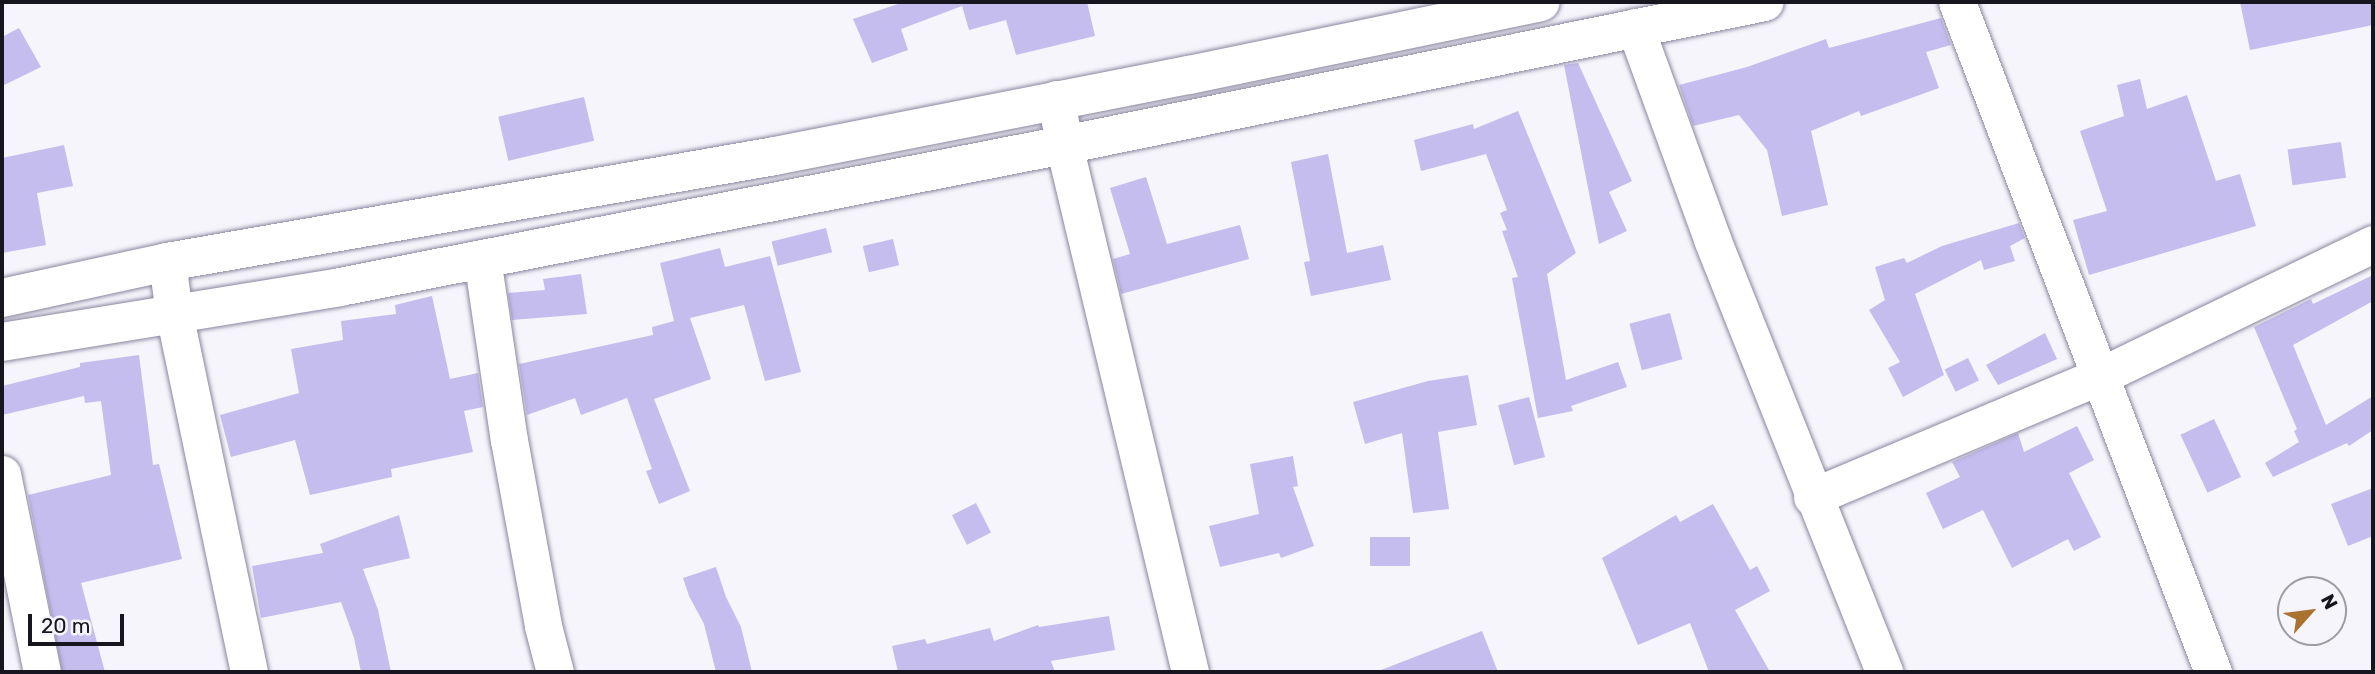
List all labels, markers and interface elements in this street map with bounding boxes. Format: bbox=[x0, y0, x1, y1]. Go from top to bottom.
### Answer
north arrow bbox=[2277, 576, 2347, 646]
text: N bbox=[2316, 590, 2343, 613]
scale bar bbox=[32, 600, 128, 644]
text: 20 m bbox=[41, 613, 90, 638]

